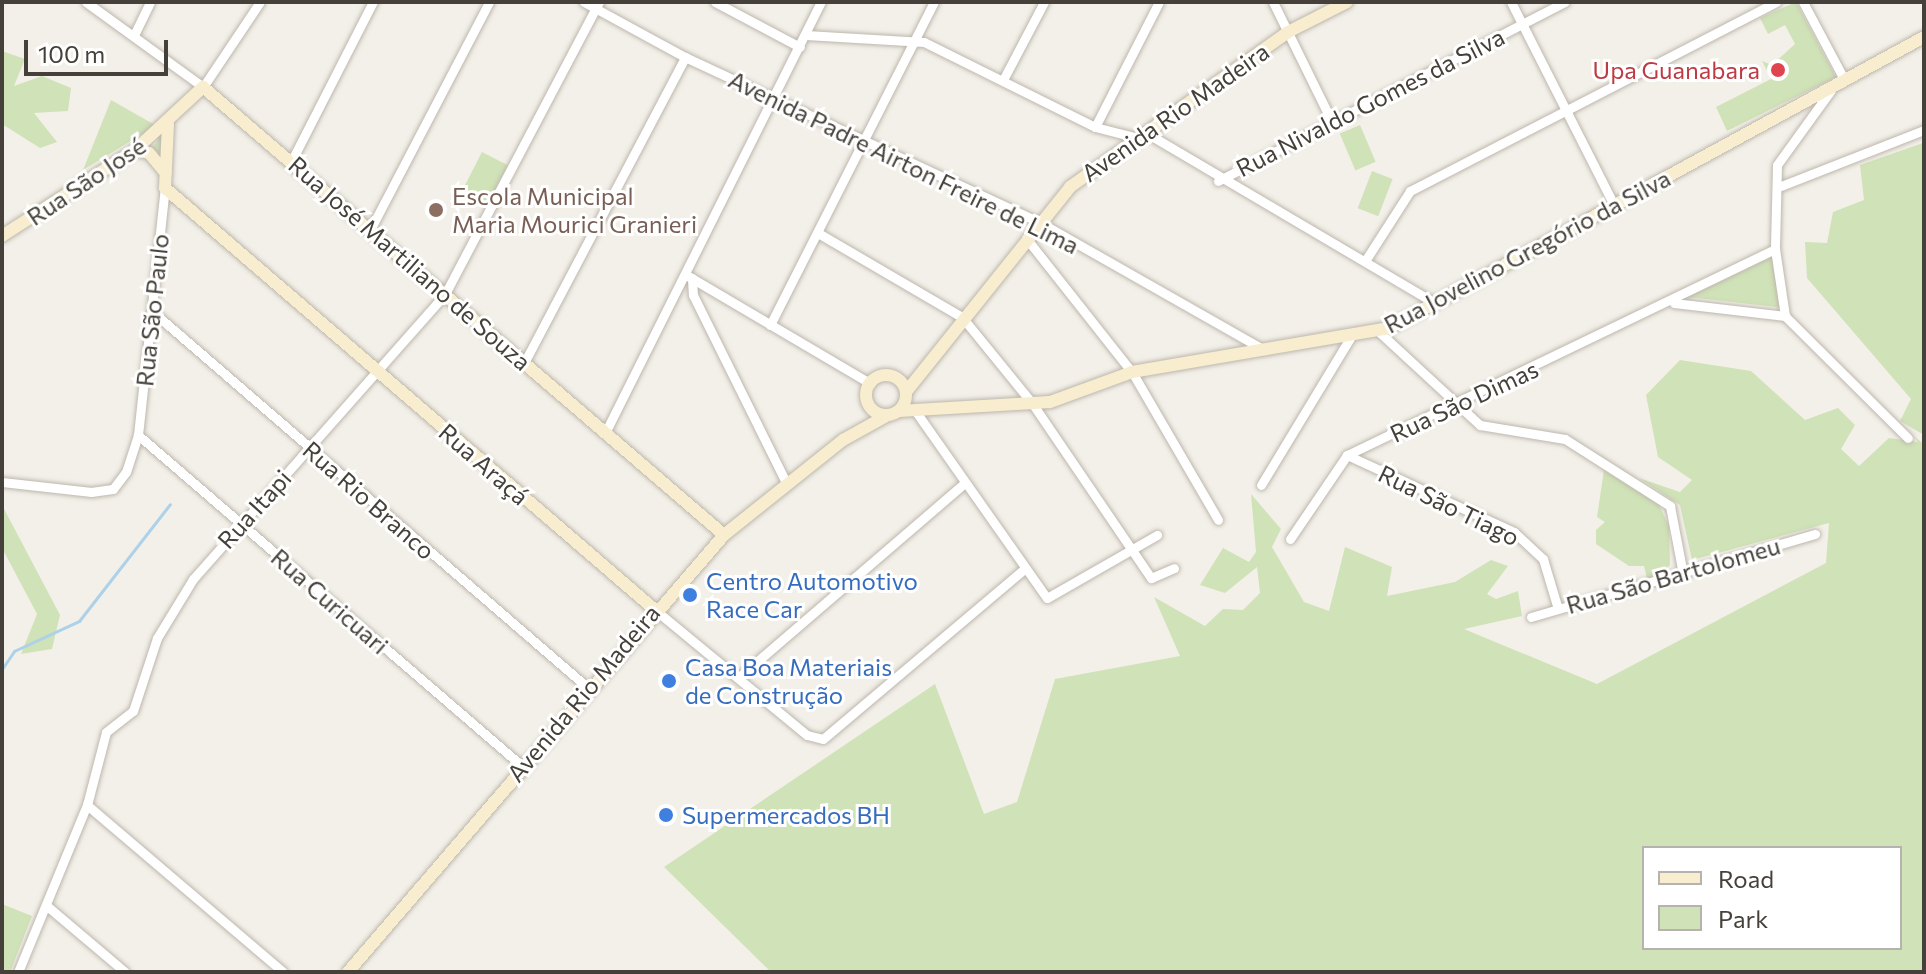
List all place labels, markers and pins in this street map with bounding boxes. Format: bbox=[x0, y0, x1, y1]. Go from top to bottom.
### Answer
place label: Upa Guanabara bbox=[1593, 56, 1760, 84]
marker: Upa Guanabara bbox=[1767, 59, 1789, 81]
place label: Escola Municipal Maria Mourici Granieri bbox=[452, 182, 697, 238]
marker: Escola Municipal Maria Mourici Granieri bbox=[427, 201, 445, 219]
place label: Centro Automotivo Race Car bbox=[706, 567, 918, 623]
marker: Centro Automotivo Race Car bbox=[681, 586, 699, 604]
place label: Casa Boa Materiais de Construção bbox=[685, 653, 892, 709]
marker: Casa Boa Materiais de Construção bbox=[660, 672, 678, 690]
place label: Supermercados BH bbox=[682, 801, 890, 829]
marker: Supermercados BH bbox=[657, 806, 675, 824]

